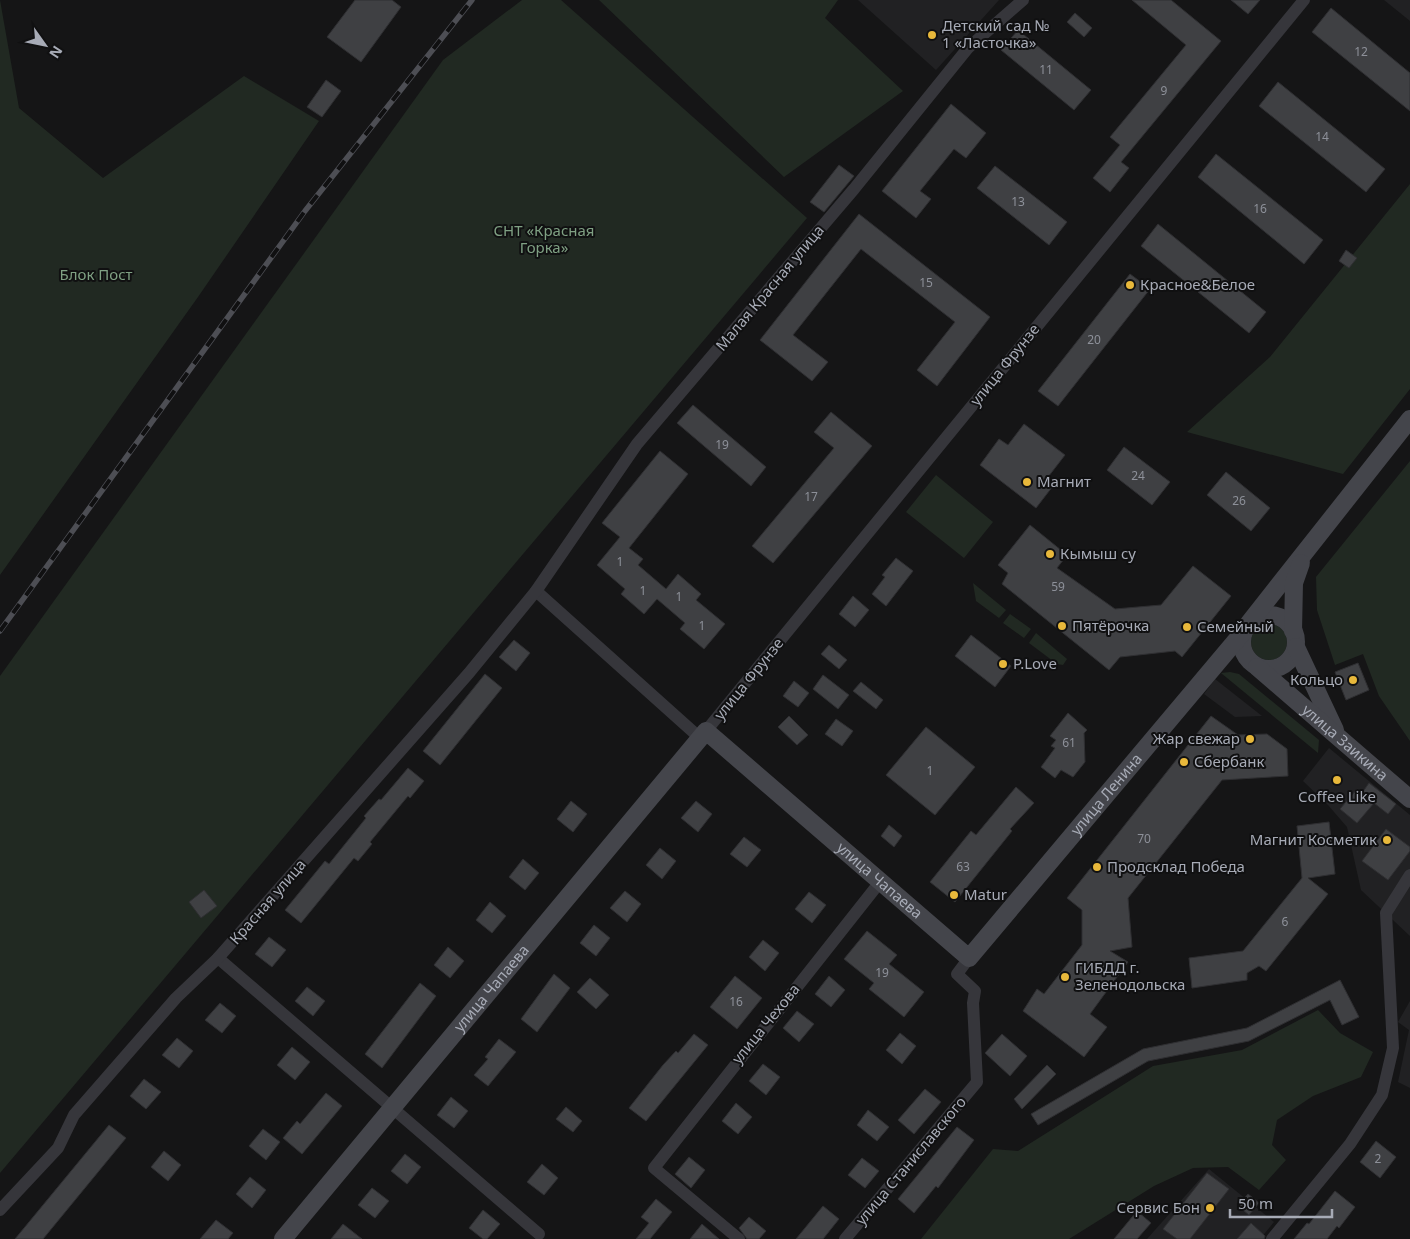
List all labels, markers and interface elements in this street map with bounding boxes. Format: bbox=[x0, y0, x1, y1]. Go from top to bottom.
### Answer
place label: Детский сад № 1 «Ласточка» bbox=[942, 15, 1050, 52]
north arrow bbox=[20, 20, 70, 70]
marker: Детский сад № 1 «Ласточка» bbox=[926, 29, 938, 41]
text: N bbox=[45, 42, 67, 62]
house number: 12 bbox=[1354, 43, 1368, 60]
house number: 11 bbox=[1039, 61, 1053, 78]
house number: 9 bbox=[1161, 82, 1168, 99]
house number: 14 bbox=[1315, 128, 1329, 145]
house number: 13 bbox=[1011, 193, 1025, 210]
house number: 16 bbox=[1253, 200, 1267, 217]
park label: СНТ «Красная Горка» bbox=[493, 220, 595, 257]
street label: Малая Красная улица bbox=[711, 220, 828, 355]
park label: Блок Пост bbox=[59, 264, 133, 284]
house number: 15 bbox=[919, 274, 933, 291]
place label: Красное&Белое bbox=[1140, 274, 1255, 294]
marker: Красное&Белое bbox=[1124, 279, 1136, 291]
street label: улица Фрунзе bbox=[965, 319, 1043, 409]
house number: 20 bbox=[1087, 331, 1101, 348]
house number: 19 bbox=[715, 436, 729, 453]
house number: 24 bbox=[1131, 467, 1145, 484]
place label: Магнит bbox=[1037, 471, 1091, 491]
marker: Магнит bbox=[1021, 476, 1033, 488]
house number: 17 bbox=[804, 488, 818, 505]
house number: 26 bbox=[1232, 492, 1246, 509]
place label: Кымыш су bbox=[1060, 543, 1136, 563]
marker: Кымыш су bbox=[1044, 548, 1056, 560]
house number: 1 bbox=[617, 553, 623, 570]
house number: 59 bbox=[1051, 578, 1065, 595]
house number: 1 bbox=[640, 582, 646, 599]
house number: 1 bbox=[676, 588, 682, 605]
place label: Пятёрочка bbox=[1072, 615, 1149, 635]
place label: Семейный bbox=[1197, 616, 1274, 636]
house number: 1 bbox=[699, 617, 705, 634]
marker: Пятёрочка bbox=[1056, 620, 1068, 632]
marker: Семейный bbox=[1181, 621, 1193, 633]
street label: улица Фрунзе bbox=[709, 633, 787, 723]
place label: P.Love bbox=[1013, 653, 1057, 673]
marker: P.Love bbox=[997, 658, 1009, 670]
place label: Кольцо bbox=[1290, 669, 1343, 689]
marker: Кольцо bbox=[1347, 674, 1359, 686]
street label: улица Заикина bbox=[1298, 699, 1393, 785]
place label: Жар свежар bbox=[1153, 728, 1240, 748]
marker: Жар свежар bbox=[1244, 733, 1256, 745]
house number: 61 bbox=[1062, 734, 1076, 751]
street label: улица Ленина bbox=[1065, 749, 1146, 839]
place label: Сбербанк bbox=[1194, 751, 1264, 771]
marker: Сбербанк bbox=[1178, 756, 1190, 768]
house number: 1 bbox=[927, 762, 933, 779]
marker: Coffee Like bbox=[1331, 774, 1343, 786]
place label: Coffee Like bbox=[1298, 786, 1376, 806]
place label: Магнит Косметик bbox=[1250, 829, 1377, 849]
house number: 70 bbox=[1137, 830, 1151, 847]
marker: Магнит Косметик bbox=[1381, 834, 1393, 846]
street label: улица Чапаева bbox=[833, 837, 927, 923]
street label: Красная улица bbox=[225, 854, 310, 948]
place label: Продсклад Победа bbox=[1107, 856, 1245, 876]
house number: 63 bbox=[956, 858, 970, 875]
marker: Продсклад Победа bbox=[1091, 861, 1103, 873]
place label: Matur bbox=[964, 884, 1007, 904]
marker: Matur bbox=[948, 889, 960, 901]
house number: 6 bbox=[1282, 913, 1289, 930]
street label: улица Чапаева bbox=[449, 940, 533, 1036]
place label: ГИБДД г. Зеленодольска bbox=[1075, 957, 1185, 994]
house number: 19 bbox=[875, 964, 889, 981]
marker: ГИБДД г. Зеленодольска bbox=[1059, 971, 1071, 983]
street label: улица Чехова bbox=[727, 979, 804, 1068]
house number: 16 bbox=[729, 993, 743, 1010]
street label: улица Станиславского bbox=[850, 1092, 970, 1229]
house number: 2 bbox=[1375, 1150, 1382, 1167]
scale bar bbox=[1230, 1186, 1332, 1218]
text: 50 m bbox=[1238, 1193, 1273, 1213]
place label: Сервис Бон bbox=[1117, 1197, 1200, 1217]
marker: Сервис Бон bbox=[1204, 1202, 1216, 1214]

